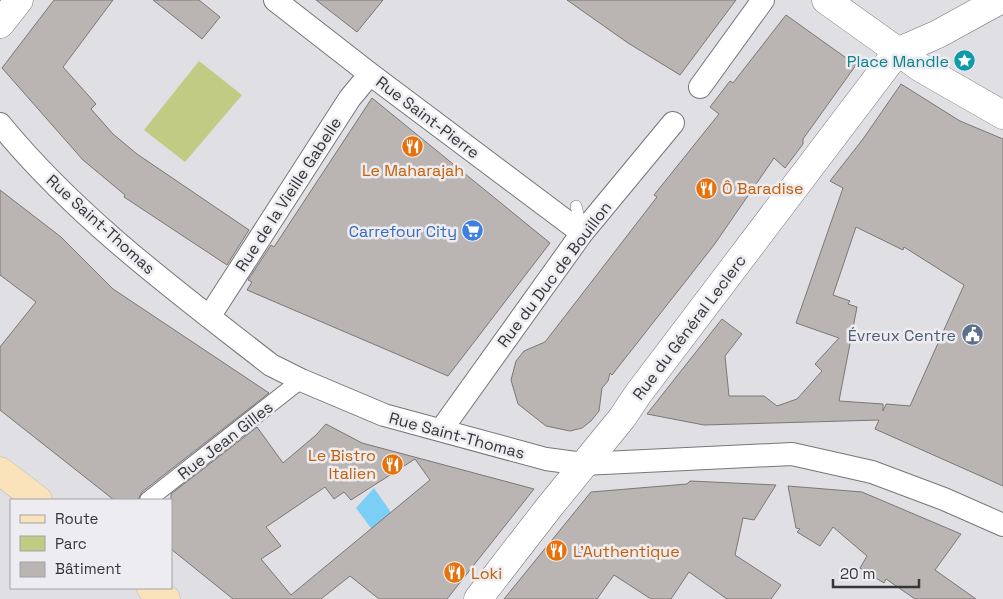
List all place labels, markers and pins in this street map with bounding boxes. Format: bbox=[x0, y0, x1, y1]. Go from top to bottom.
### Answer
place icon: Place Mandle bbox=[953, 49, 977, 73]
place label: Place Mandle bbox=[847, 51, 949, 72]
restaurant icon: Le Maharajah bbox=[401, 134, 425, 158]
place label: Le Maharajah bbox=[362, 160, 464, 181]
restaurant icon: Ô Baradise bbox=[694, 176, 718, 200]
place label: Ô Baradise bbox=[722, 178, 803, 199]
supermarket icon: Carrefour City bbox=[461, 219, 485, 243]
place label: Carrefour City bbox=[349, 221, 457, 242]
public building icon: Évreux Centre bbox=[960, 323, 984, 347]
place label: Évreux Centre bbox=[848, 325, 956, 346]
place label: Le Bistro Italien bbox=[308, 445, 376, 484]
restaurant icon: Le Bistro Italien bbox=[380, 452, 404, 476]
restaurant icon: L'Authentique bbox=[545, 539, 569, 563]
place label: L'Authentique bbox=[573, 541, 680, 562]
restaurant icon: Loki bbox=[443, 561, 467, 585]
place label: Loki bbox=[471, 563, 502, 584]

